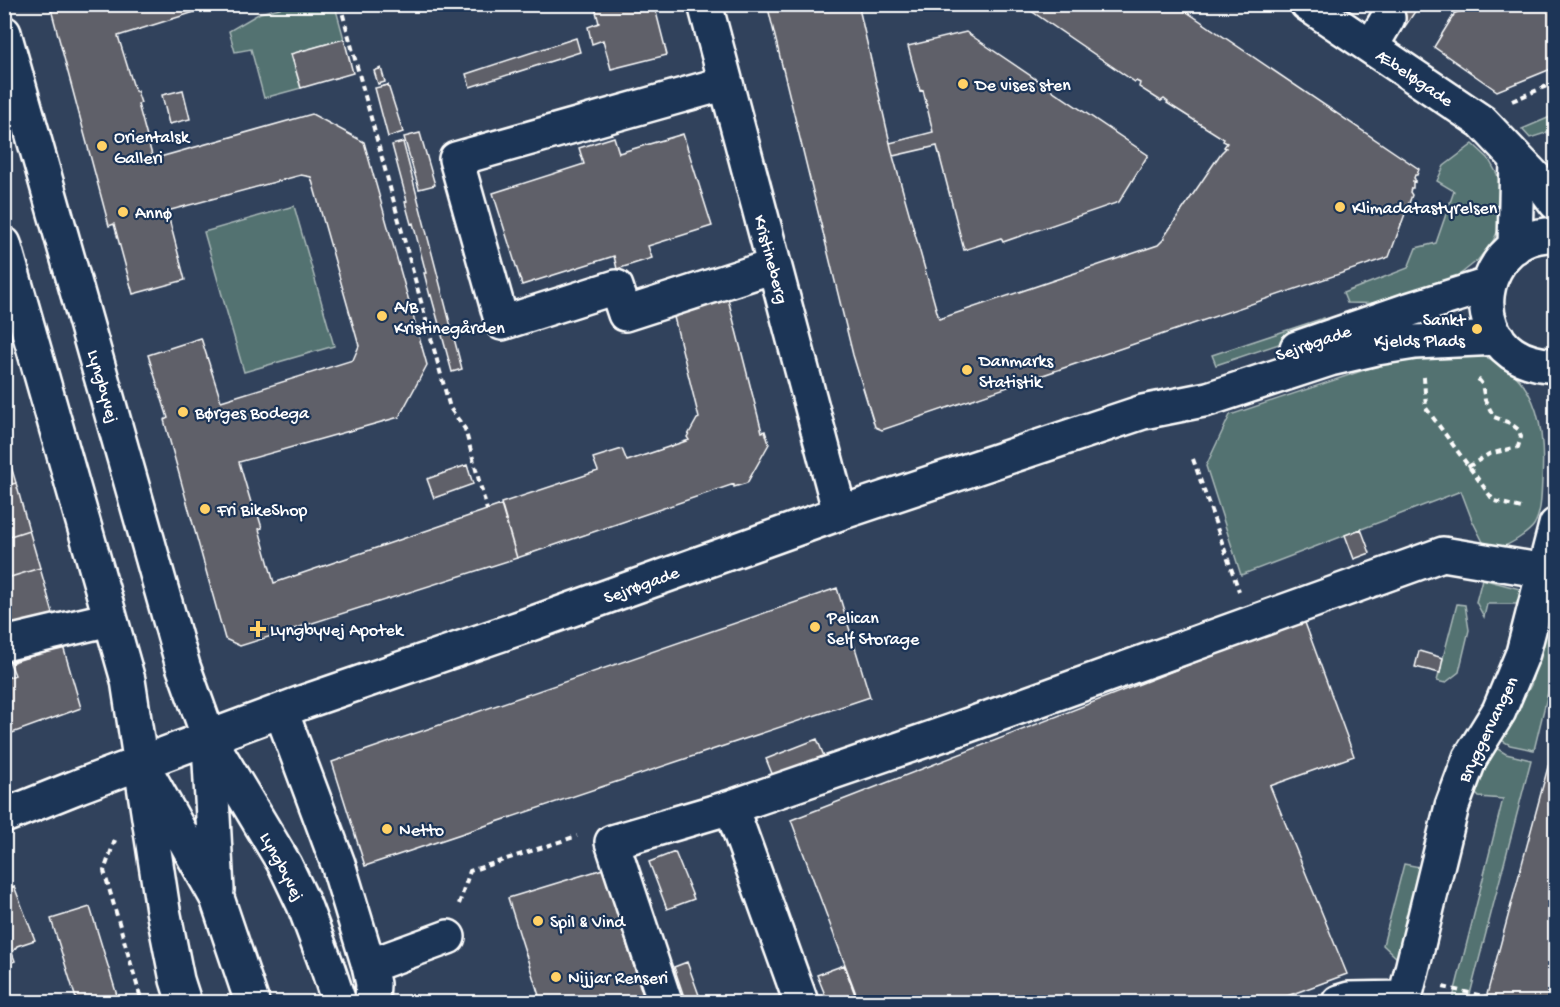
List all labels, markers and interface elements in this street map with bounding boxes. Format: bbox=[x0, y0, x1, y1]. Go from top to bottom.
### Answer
street label: Æbeløgade bbox=[1371, 46, 1457, 113]
place label: De vises sten bbox=[974, 76, 1071, 97]
marker: De vises sten bbox=[956, 77, 970, 91]
place label: Orientalsk Galleri bbox=[114, 128, 191, 170]
marker: Orientalsk Galleri bbox=[95, 139, 109, 153]
place label: Klimadatastyrelsen bbox=[1352, 199, 1498, 220]
marker: Klimadatastyrelsen bbox=[1333, 200, 1347, 214]
place label: Annø bbox=[135, 204, 172, 225]
marker: Annø bbox=[116, 205, 130, 219]
street label: Kristineberg bbox=[748, 213, 792, 306]
place label: A/B Kristinegården bbox=[394, 298, 505, 340]
marker: A/B Kristinegården bbox=[375, 309, 389, 323]
place label: Sankt Kjelds Plads bbox=[1374, 311, 1467, 353]
street label: Sejrøgade bbox=[1273, 321, 1355, 367]
marker: Sankt Kjelds Plads bbox=[1470, 322, 1484, 336]
street label: Lyngbyvej bbox=[81, 348, 122, 426]
place label: Danmarks Statistik bbox=[978, 352, 1054, 394]
marker: Danmarks Statistik bbox=[960, 363, 974, 377]
place label: Børges Bodega bbox=[194, 404, 310, 425]
marker: Børges Bodega bbox=[176, 405, 190, 419]
place label: Fri BikeShop bbox=[216, 501, 308, 522]
marker: Fri BikeShop bbox=[198, 502, 212, 516]
street label: Sejrøgade bbox=[601, 563, 683, 610]
place label: Pelican Self Storage bbox=[826, 609, 920, 651]
marker: Pelican Self Storage bbox=[808, 620, 822, 634]
place label: Lyngbyvej Apotek bbox=[270, 621, 405, 642]
marker: Lyngbyvej Apotek bbox=[251, 622, 265, 636]
street label: Bryggervangen bbox=[1454, 673, 1524, 787]
place label: Netto bbox=[399, 821, 444, 842]
marker: Netto bbox=[380, 822, 394, 836]
street label: Lyngbyvej bbox=[254, 829, 308, 905]
place label: Spil & Vind bbox=[550, 913, 626, 934]
marker: Spil & Vind bbox=[531, 914, 545, 928]
place label: Nijjar Renseri bbox=[568, 969, 668, 990]
marker: Nijjar Renseri bbox=[549, 970, 563, 984]

